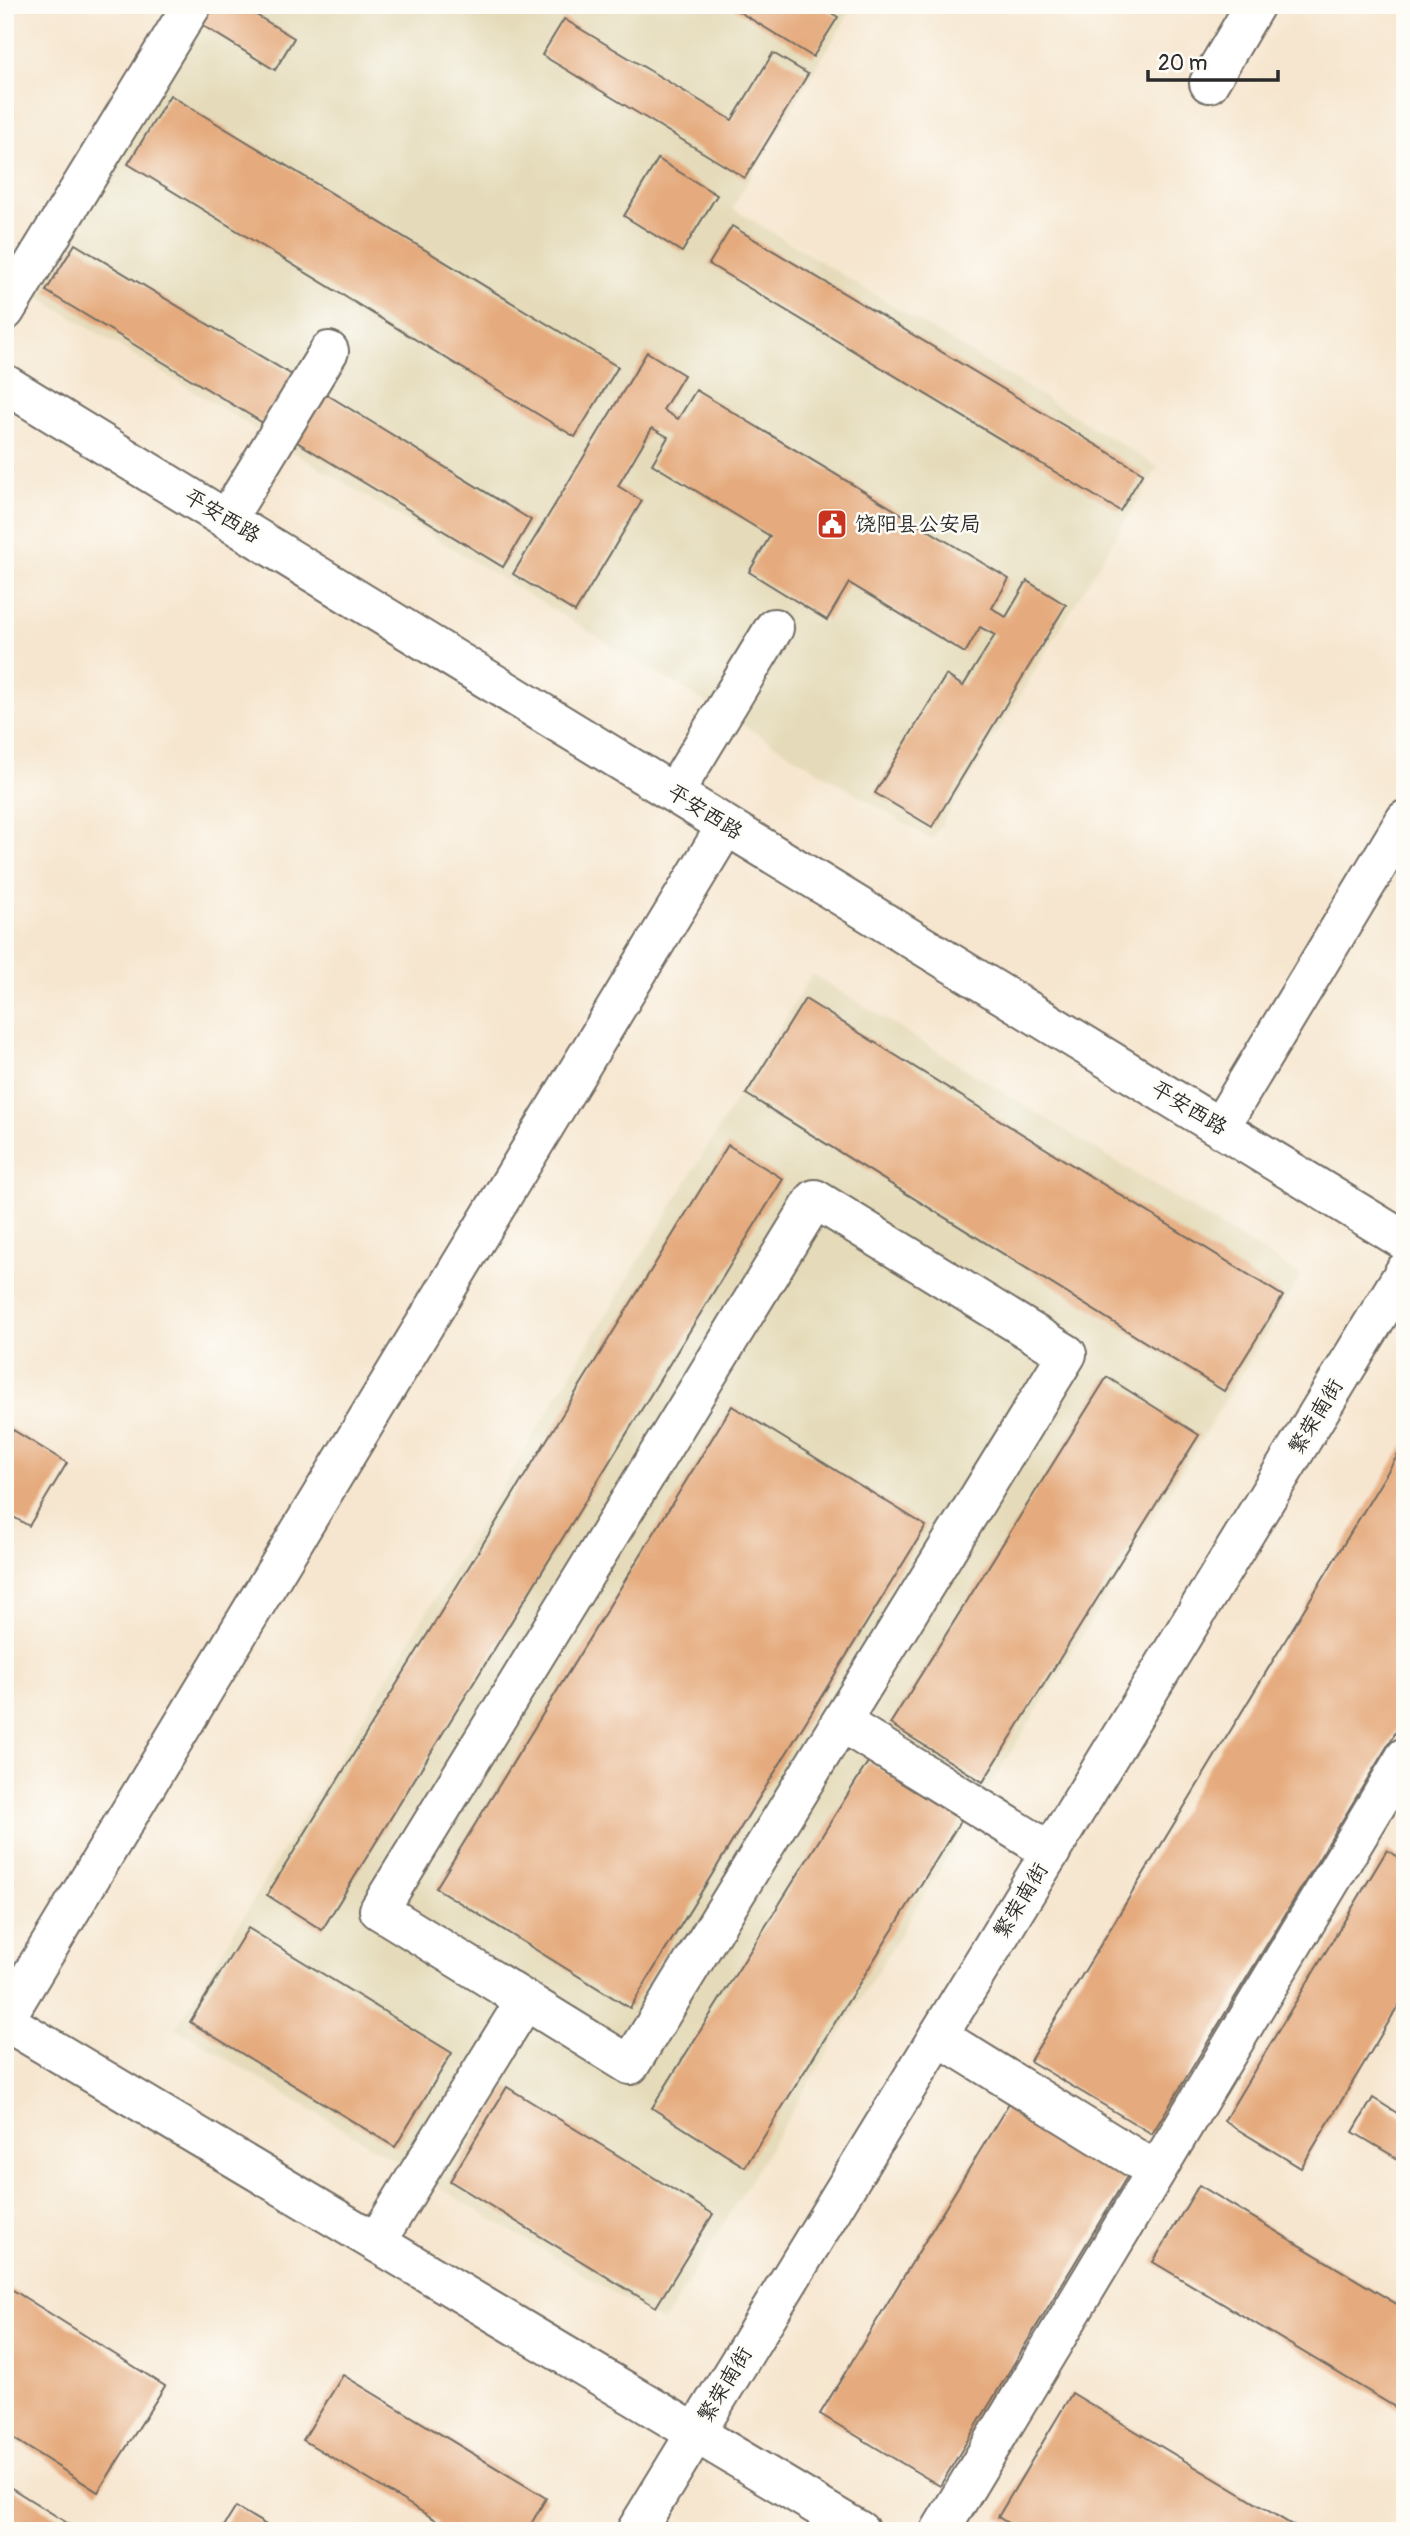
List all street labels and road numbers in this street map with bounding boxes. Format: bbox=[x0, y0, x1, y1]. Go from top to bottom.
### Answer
street label: 平安西路 bbox=[179, 483, 265, 549]
street label: 平安西路 bbox=[662, 778, 748, 846]
street label: 平安西路 bbox=[1146, 1075, 1232, 1141]
street label: 繁荣南街 bbox=[1283, 1374, 1349, 1460]
street label: 繁荣南街 bbox=[988, 1858, 1054, 1944]
street label: 繁荣南街 bbox=[692, 2342, 758, 2428]

